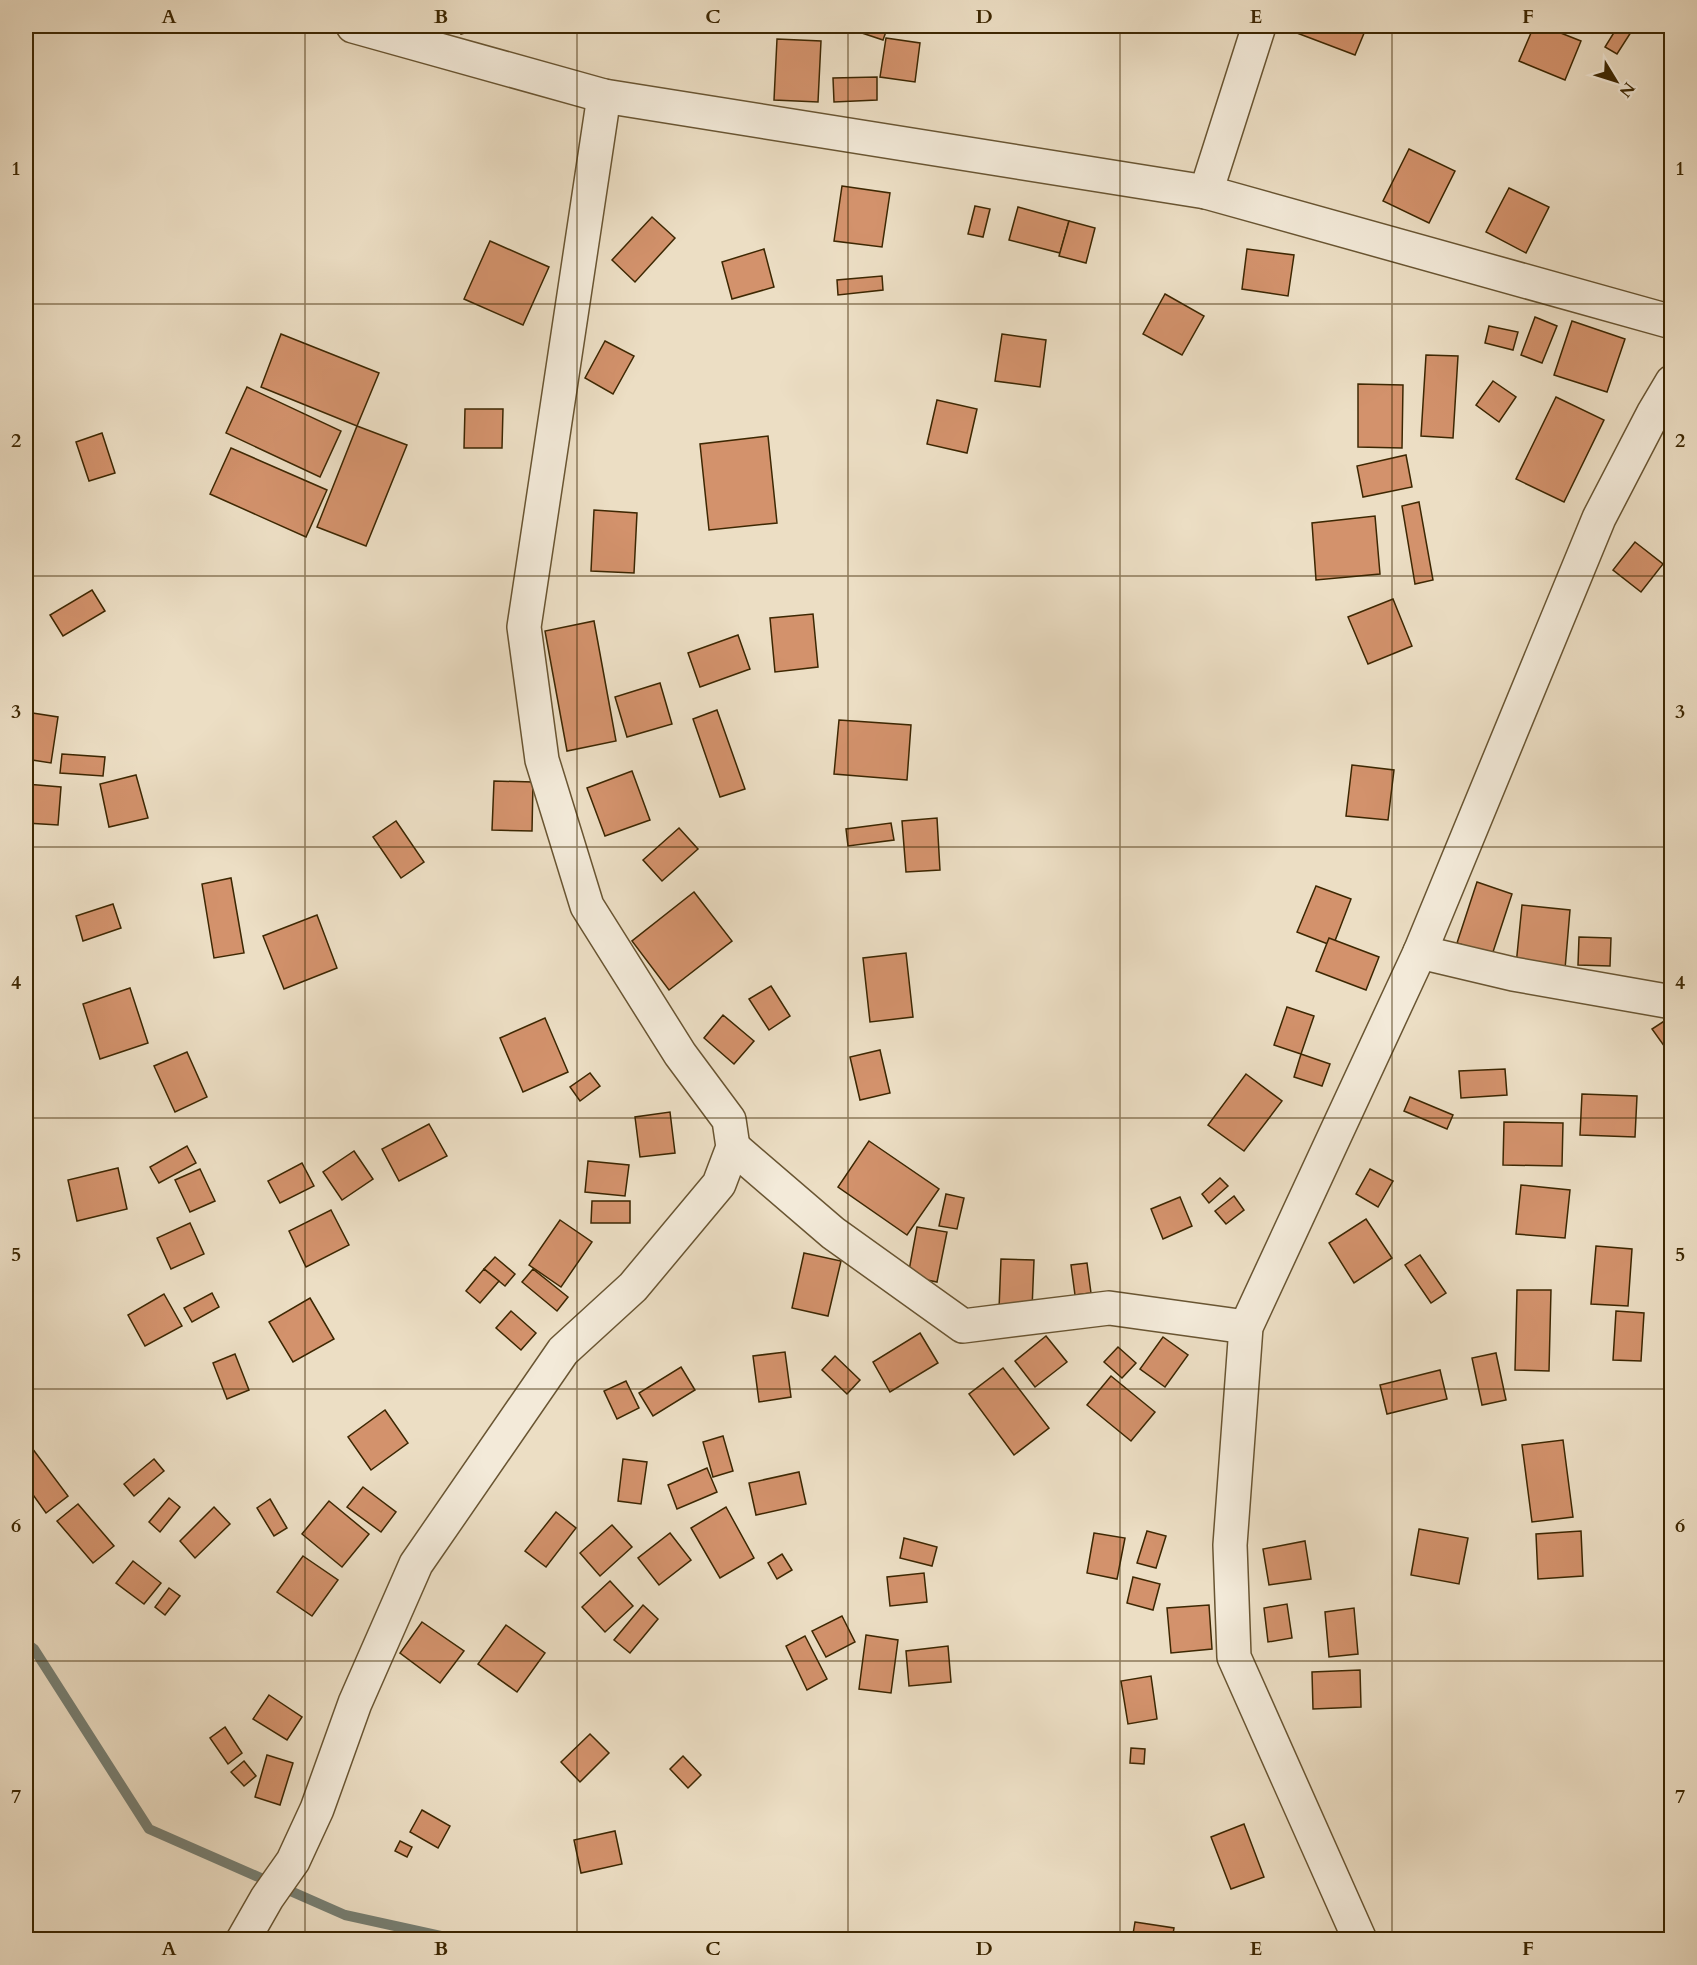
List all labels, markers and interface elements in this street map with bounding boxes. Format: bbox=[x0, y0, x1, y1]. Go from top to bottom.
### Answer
text: A bbox=[161, 3, 177, 30]
text: B bbox=[434, 3, 448, 30]
text: C bbox=[705, 3, 721, 30]
text: D bbox=[975, 3, 993, 30]
text: E bbox=[1250, 3, 1262, 30]
text: F bbox=[1522, 3, 1534, 30]
north arrow bbox=[1586, 51, 1646, 111]
text: N bbox=[1614, 77, 1640, 102]
text: 1 bbox=[11, 155, 21, 182]
text: 1 bbox=[1675, 155, 1685, 182]
text: 2 bbox=[11, 427, 21, 454]
text: 2 bbox=[1675, 427, 1685, 454]
text: 3 bbox=[11, 698, 21, 725]
text: 3 bbox=[1675, 698, 1685, 725]
text: 4 bbox=[11, 969, 21, 996]
text: 4 bbox=[1675, 969, 1685, 996]
text: 5 bbox=[11, 1241, 21, 1268]
text: 5 bbox=[1675, 1241, 1685, 1268]
text: 6 bbox=[11, 1512, 21, 1539]
text: 6 bbox=[1675, 1512, 1685, 1539]
text: 7 bbox=[11, 1783, 21, 1810]
text: 7 bbox=[1675, 1783, 1685, 1810]
text: A bbox=[161, 1935, 177, 1962]
text: B bbox=[434, 1935, 448, 1962]
text: C bbox=[705, 1935, 721, 1962]
text: D bbox=[975, 1935, 993, 1962]
text: E bbox=[1250, 1935, 1262, 1962]
text: F bbox=[1522, 1935, 1534, 1962]

